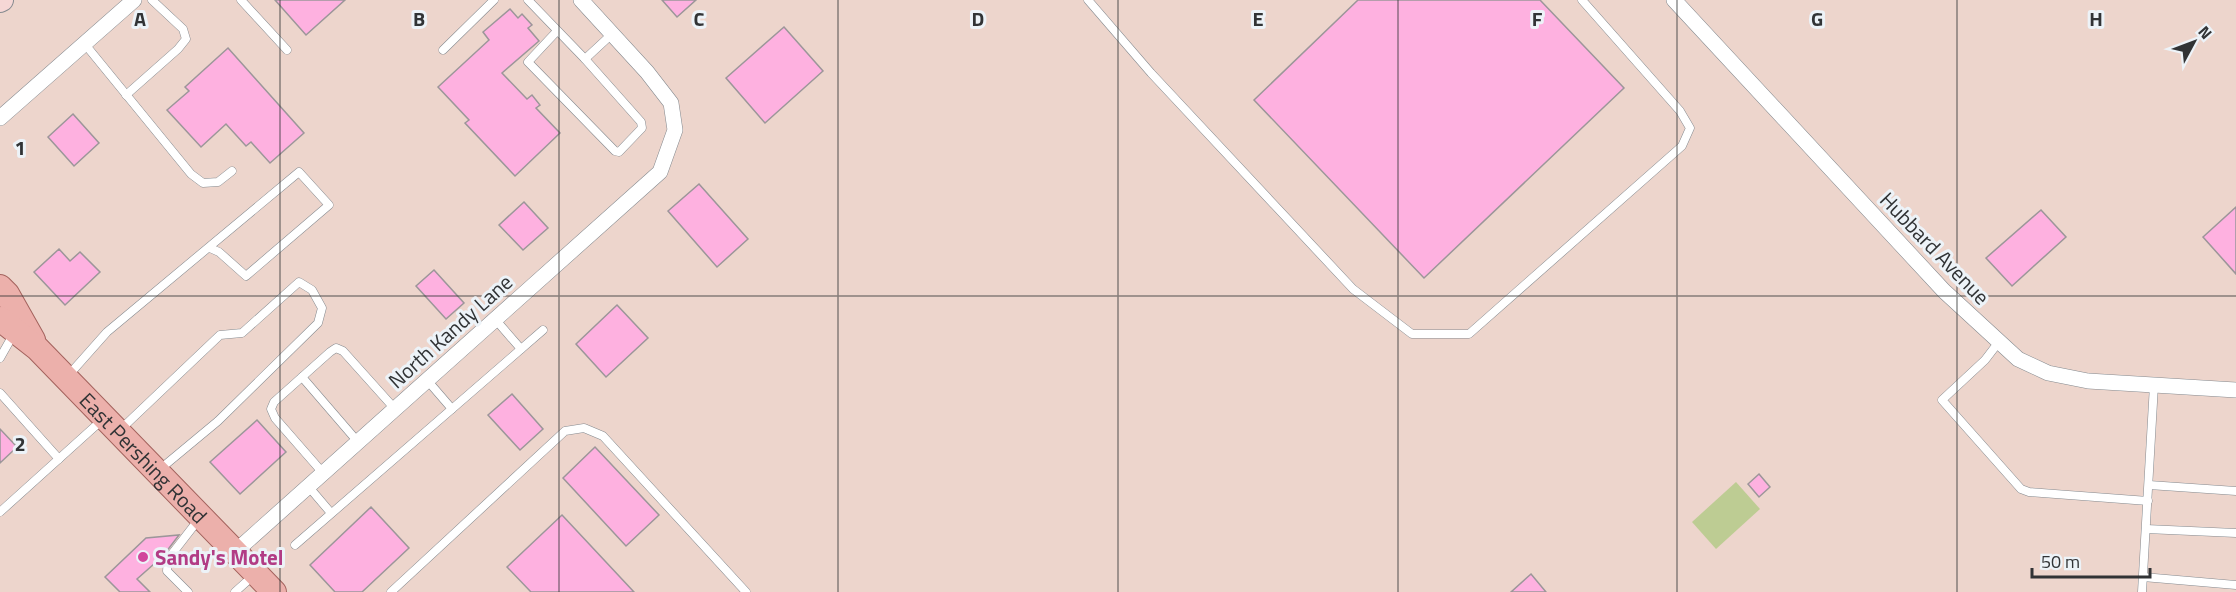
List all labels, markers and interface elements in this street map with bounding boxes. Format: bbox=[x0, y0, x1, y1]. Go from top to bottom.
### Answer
text: A bbox=[134, 3, 146, 34]
text: B bbox=[413, 3, 425, 34]
text: C bbox=[694, 3, 705, 34]
text: D bbox=[972, 3, 984, 34]
text: E bbox=[1252, 3, 1264, 34]
text: F bbox=[1532, 3, 1543, 34]
text: G bbox=[1811, 3, 1823, 34]
text: H bbox=[2089, 3, 2103, 34]
north arrow bbox=[2164, 12, 2224, 72]
text: N bbox=[2193, 20, 2218, 44]
text: 1 bbox=[14, 132, 26, 163]
street label: Hubbard Avenue bbox=[1873, 184, 1997, 312]
street label: North Kandy Lane bbox=[381, 266, 519, 396]
street label: East Pershing Road bbox=[72, 385, 215, 531]
text: 2 bbox=[14, 428, 26, 459]
place label: Sandy's Motel bbox=[155, 541, 283, 573]
scale bar bbox=[2032, 541, 2150, 579]
text: 50 m bbox=[2041, 548, 2080, 575]
marker: Sandy's Motel bbox=[136, 550, 150, 564]

